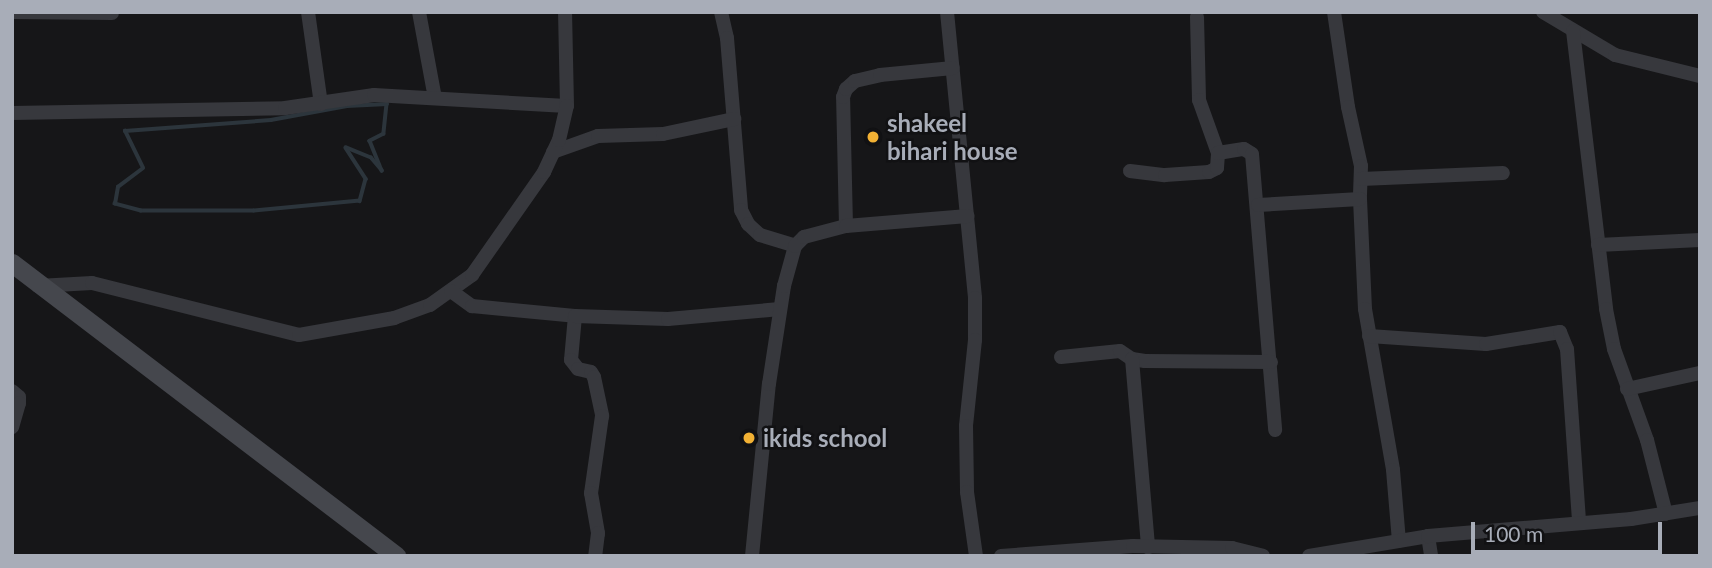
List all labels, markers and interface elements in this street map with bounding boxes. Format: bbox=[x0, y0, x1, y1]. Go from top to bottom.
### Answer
place label: shakeel bihari house bbox=[887, 109, 1018, 165]
marker: shakeel bihari house bbox=[865, 129, 881, 145]
place label: ikids school bbox=[763, 424, 887, 452]
marker: ikids school bbox=[741, 430, 757, 446]
scale bar bbox=[1474, 508, 1665, 552]
text: 100 m bbox=[1484, 521, 1543, 546]

